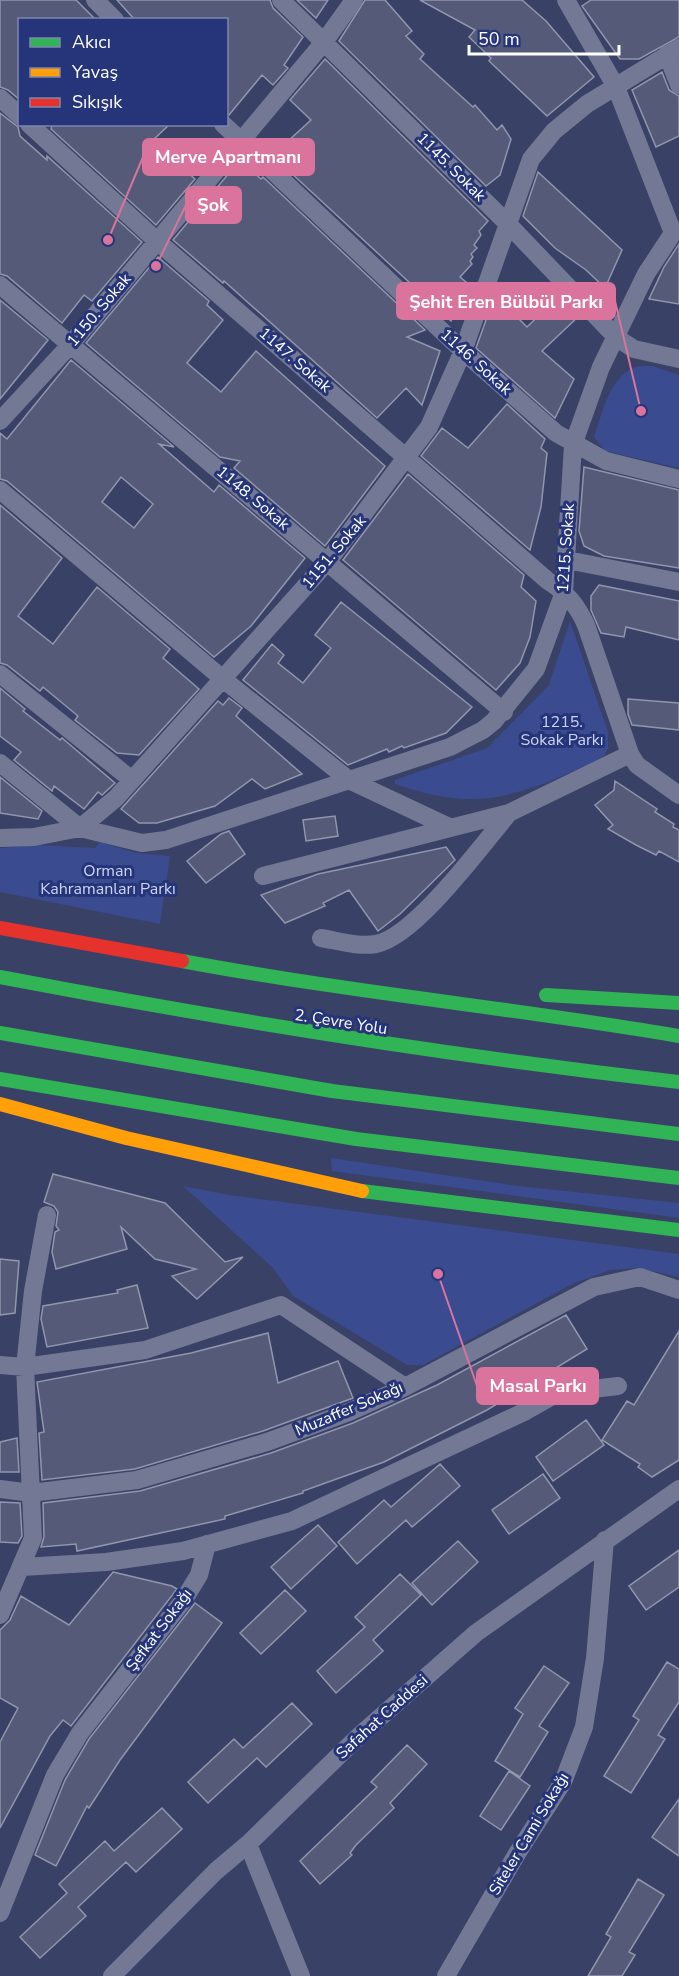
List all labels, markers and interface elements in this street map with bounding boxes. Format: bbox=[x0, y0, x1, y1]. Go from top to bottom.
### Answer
legend bbox=[18, 18, 228, 126]
scale bar bbox=[469, 18, 619, 56]
text: 50 m bbox=[478, 27, 520, 51]
text: Akıcı bbox=[72, 30, 111, 54]
text: Yavaş bbox=[71, 60, 118, 84]
text: Sıkışık bbox=[72, 90, 123, 114]
street label: 1145. Sokak bbox=[412, 128, 491, 207]
callout: Merve Apartmanı bbox=[143, 139, 314, 175]
text: Merve Apartmanı bbox=[155, 145, 301, 169]
callout: Şok bbox=[186, 187, 241, 223]
text: Şok bbox=[197, 193, 229, 217]
street label: 1150. Sokak bbox=[62, 268, 137, 351]
callout: Şehit Eren Bülbül Parkı bbox=[397, 283, 615, 319]
text: Şehit Eren Bülbül Parkı bbox=[409, 290, 603, 314]
street label: 1147. Sokak bbox=[254, 322, 337, 398]
street label: 1146. Sokak bbox=[435, 324, 517, 401]
street label: 1148. Sokak bbox=[212, 461, 295, 536]
street label: 1215. Sokak bbox=[552, 502, 580, 593]
street label: 1151. Sokak bbox=[297, 510, 372, 593]
park label: 1215. Sokak Parkı bbox=[521, 711, 603, 751]
park label: Orman Kahramanları Parkı bbox=[40, 860, 176, 900]
street label: 2. Çevre Yolu bbox=[293, 1004, 389, 1040]
callout: Masal Parkı bbox=[477, 1368, 598, 1404]
text: Masal Parkı bbox=[489, 1374, 587, 1398]
street label: Muzaffer Sokağı bbox=[292, 1376, 406, 1442]
street label: Şefkat Sokağı bbox=[121, 1584, 197, 1676]
street label: Safahat Caddesi bbox=[331, 1670, 433, 1764]
street label: Siteler Cami Sokağı bbox=[484, 1769, 574, 1899]

